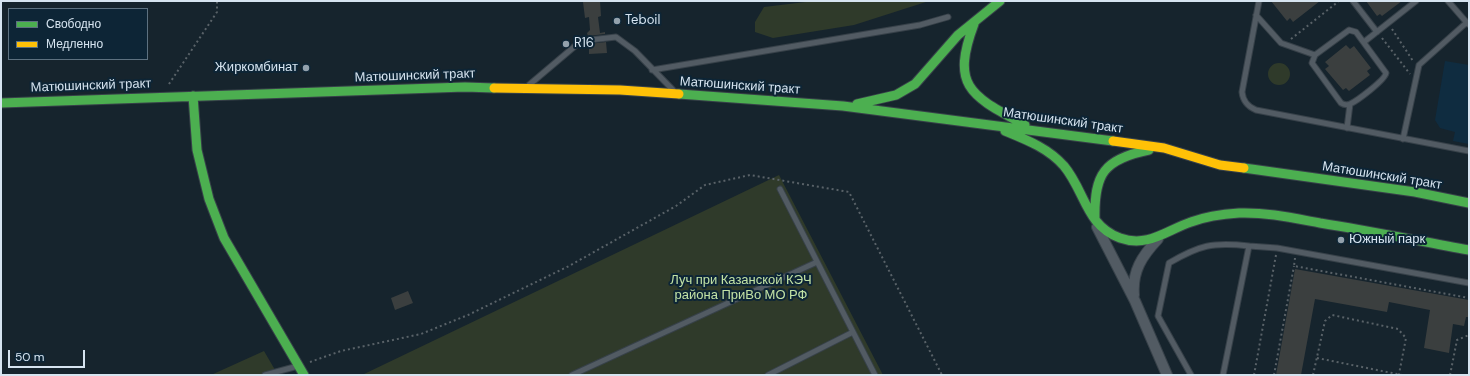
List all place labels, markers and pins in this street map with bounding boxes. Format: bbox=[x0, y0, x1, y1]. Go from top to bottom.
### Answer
place label: Teboil bbox=[625, 13, 660, 29]
marker: Teboil bbox=[612, 16, 622, 26]
place label: R16 bbox=[574, 36, 594, 52]
marker: R16 bbox=[561, 39, 571, 49]
place label: Жиркомбинат bbox=[215, 60, 298, 76]
marker: Жиркомбинат bbox=[301, 63, 311, 73]
place label: Южный парк bbox=[1349, 232, 1425, 248]
marker: Южный парк bbox=[1336, 235, 1346, 245]

